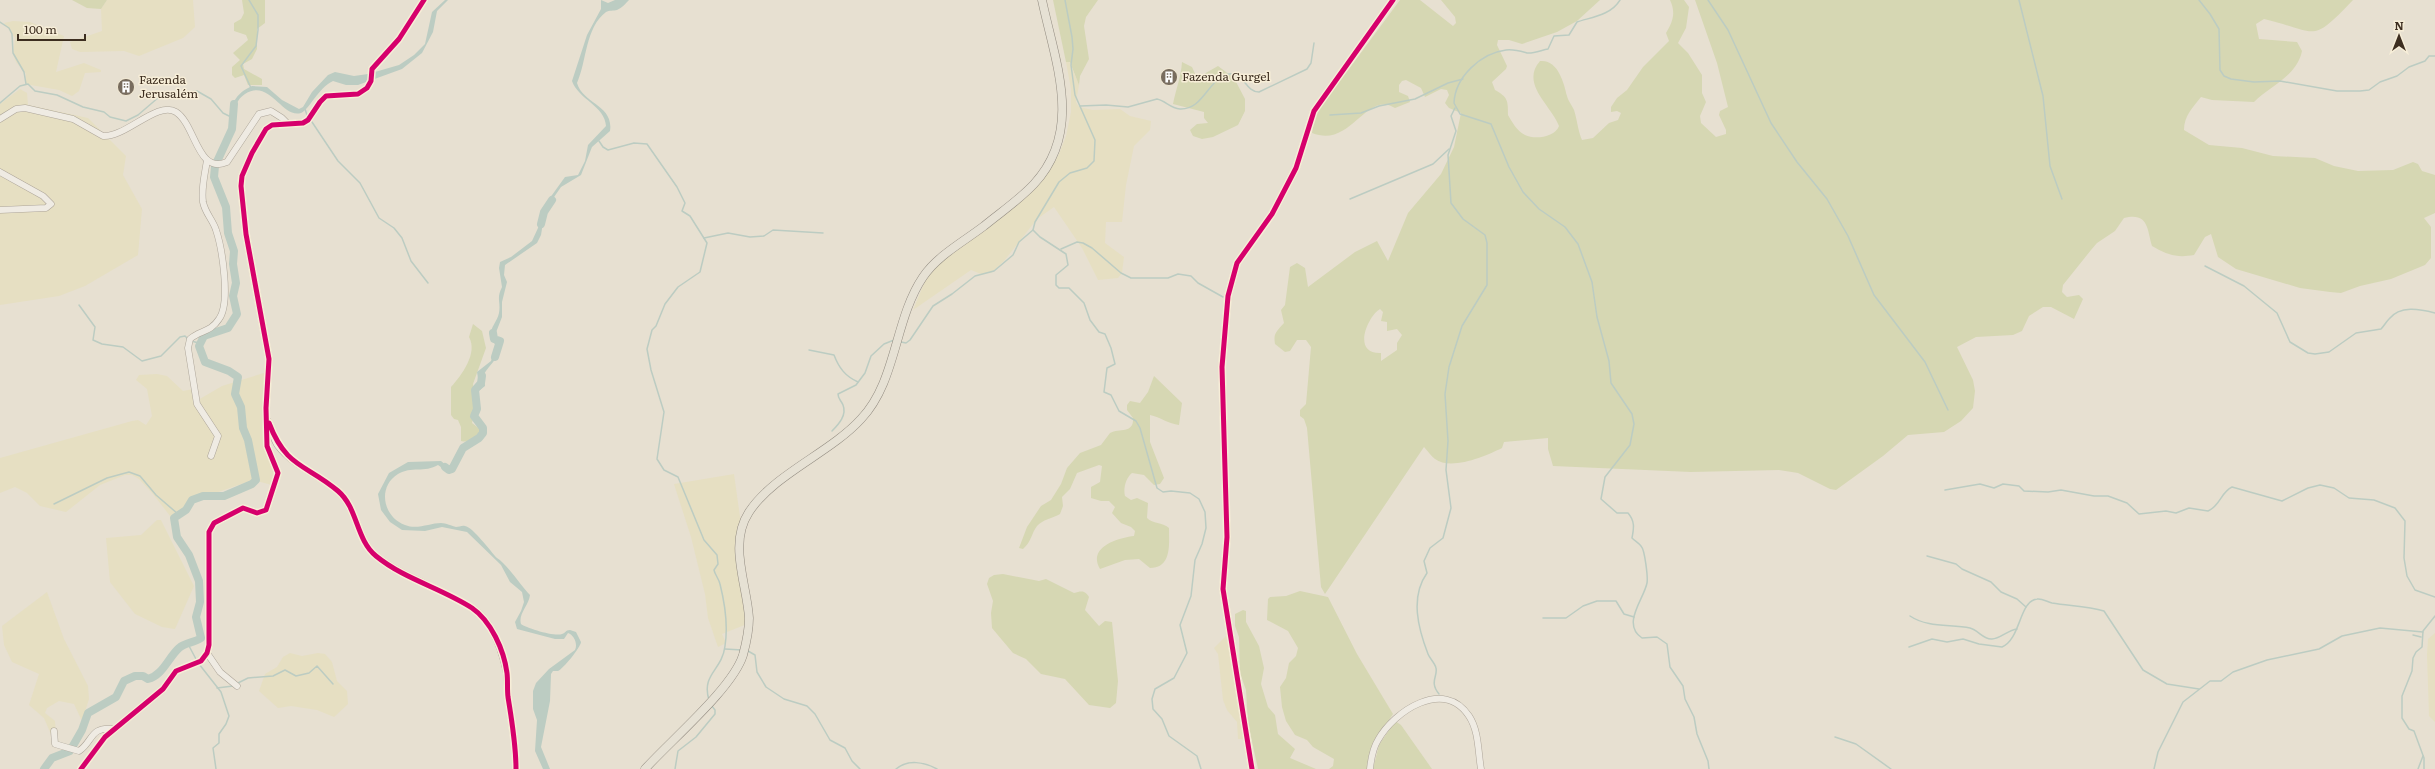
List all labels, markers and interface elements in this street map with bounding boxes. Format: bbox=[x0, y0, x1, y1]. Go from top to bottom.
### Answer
scale bar bbox=[18, 16, 85, 42]
north arrow bbox=[2379, 16, 2419, 56]
text: N bbox=[2394, 17, 2404, 33]
text: 100 m bbox=[24, 20, 57, 38]
building icon: Fazenda Gurgel bbox=[1159, 67, 1179, 87]
place label: Fazenda Gurgel bbox=[1182, 67, 1270, 85]
place label: Fazenda Jerusalém bbox=[139, 70, 198, 102]
building icon: Fazenda Jerusalém bbox=[116, 77, 136, 97]

